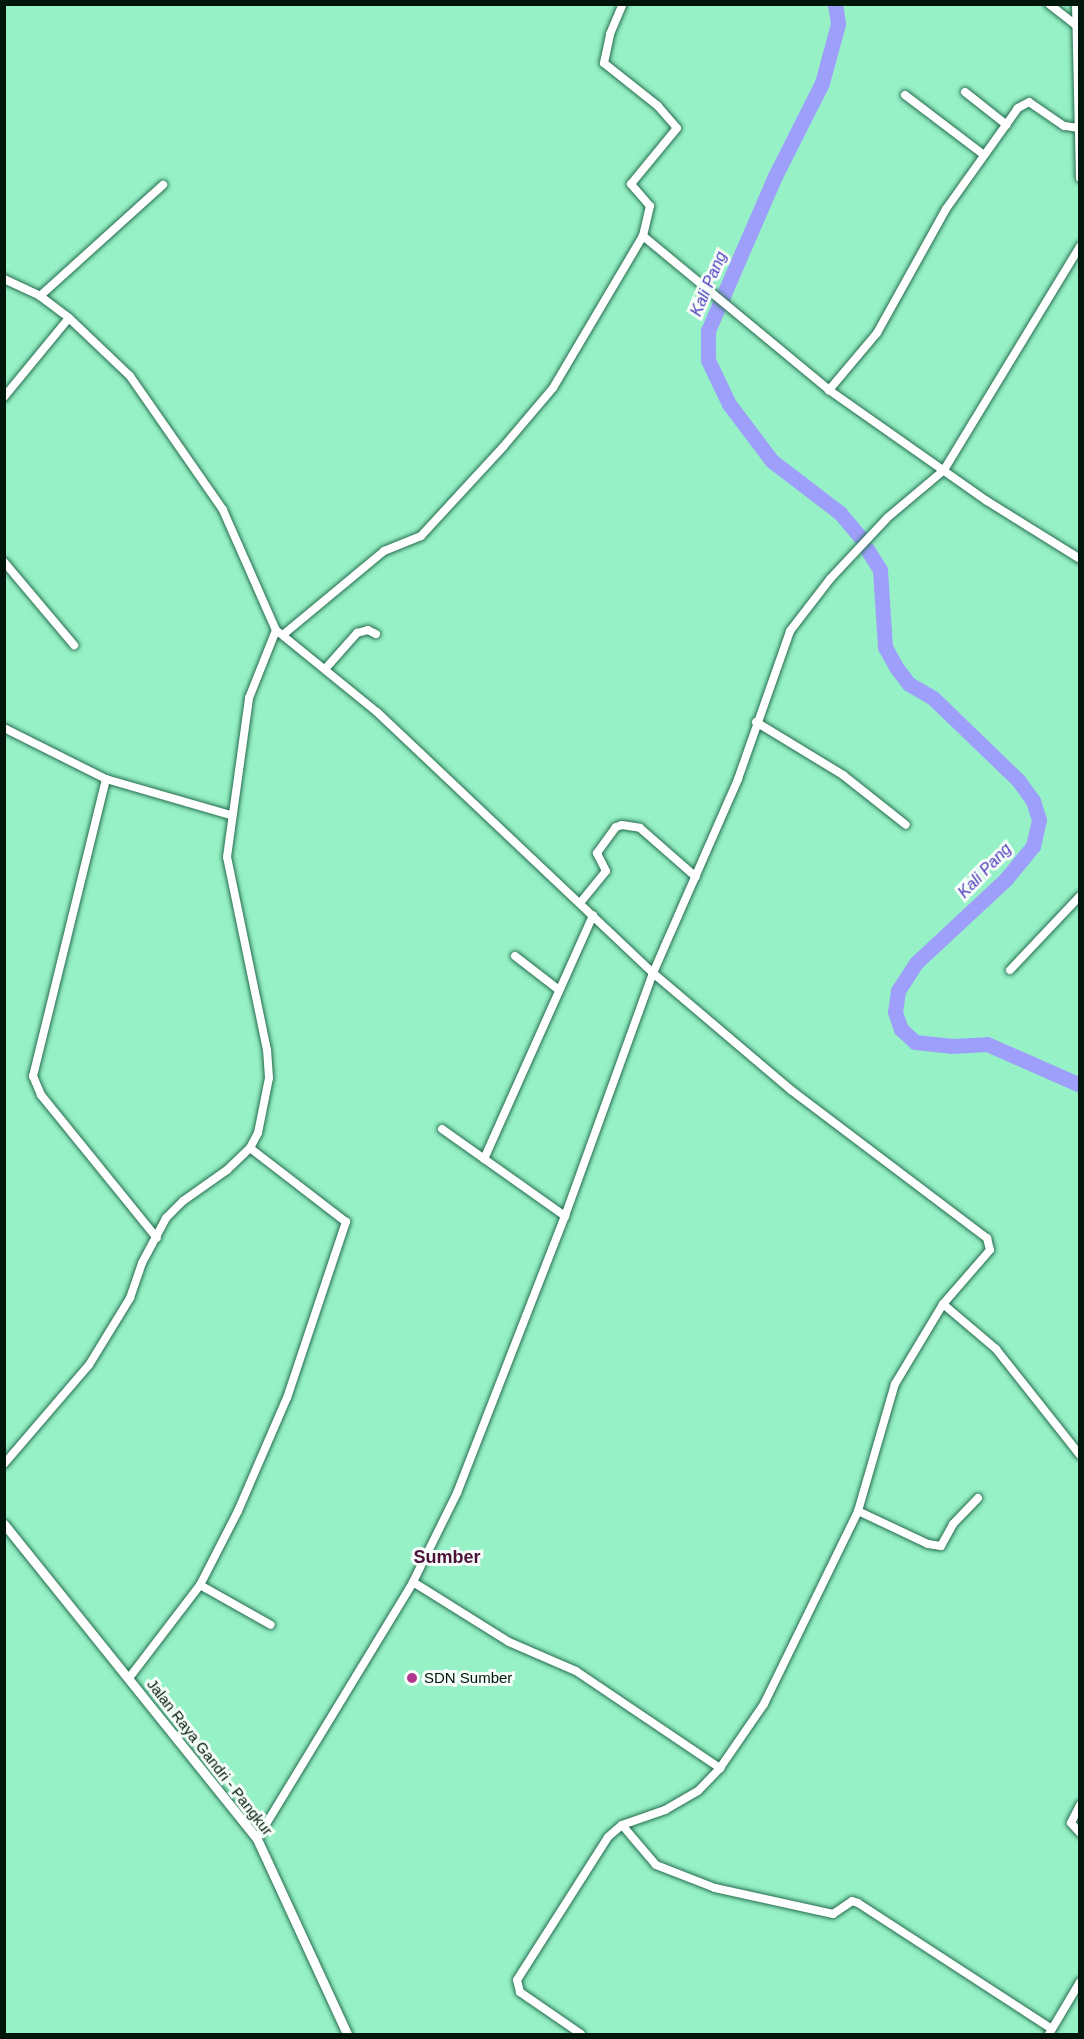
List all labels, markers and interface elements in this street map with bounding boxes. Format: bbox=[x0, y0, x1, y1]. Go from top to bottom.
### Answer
water label: Kali Pang bbox=[687, 249, 731, 319]
water label: Kali Pang bbox=[954, 840, 1016, 902]
district label: Sumber bbox=[413, 1546, 481, 1568]
place label: SDN Sumber bbox=[424, 1669, 512, 1687]
marker: SDN Sumber bbox=[405, 1671, 419, 1685]
street label: Jalan Raya Gandri - Pangkur bbox=[143, 1675, 277, 1839]

